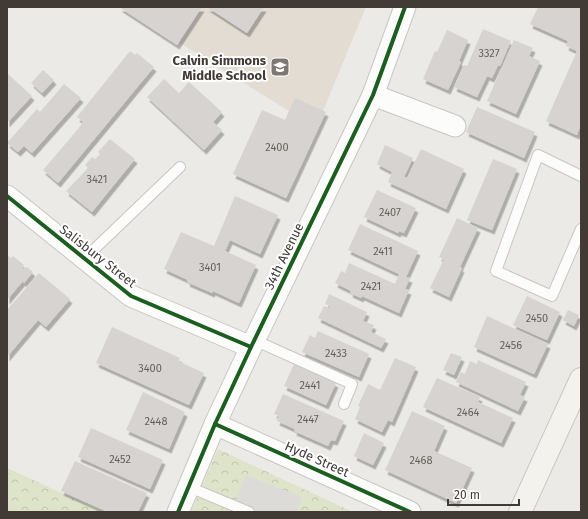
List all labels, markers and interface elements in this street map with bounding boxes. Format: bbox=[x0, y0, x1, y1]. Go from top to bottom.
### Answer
house number: 3327 bbox=[478, 47, 500, 60]
place label: Calvin Simmons Middle School bbox=[173, 53, 267, 83]
school or university icon: Calvin Simmons Middle School bbox=[269, 56, 291, 78]
house number: 2400 bbox=[265, 141, 289, 154]
house number: 3421 bbox=[87, 173, 108, 186]
house number: 2407 bbox=[379, 206, 401, 219]
street label: 34th Avenue bbox=[261, 220, 307, 292]
street label: Salisbury Street bbox=[57, 221, 139, 291]
house number: 2411 bbox=[373, 245, 393, 258]
house number: 3401 bbox=[199, 261, 221, 274]
house number: 2421 bbox=[361, 280, 381, 293]
house number: 2450 bbox=[526, 312, 548, 325]
house number: 2456 bbox=[500, 339, 522, 352]
house number: 2433 bbox=[325, 347, 347, 360]
house number: 3400 bbox=[138, 362, 162, 375]
house number: 2441 bbox=[300, 379, 320, 392]
house number: 2464 bbox=[457, 406, 480, 419]
house number: 2447 bbox=[297, 413, 319, 426]
house number: 2448 bbox=[145, 415, 167, 428]
street label: Hyde Street bbox=[283, 438, 352, 480]
house number: 2452 bbox=[109, 453, 131, 466]
house number: 2468 bbox=[410, 454, 432, 467]
scale bar bbox=[448, 481, 519, 507]
text: 20 m bbox=[454, 488, 480, 502]

